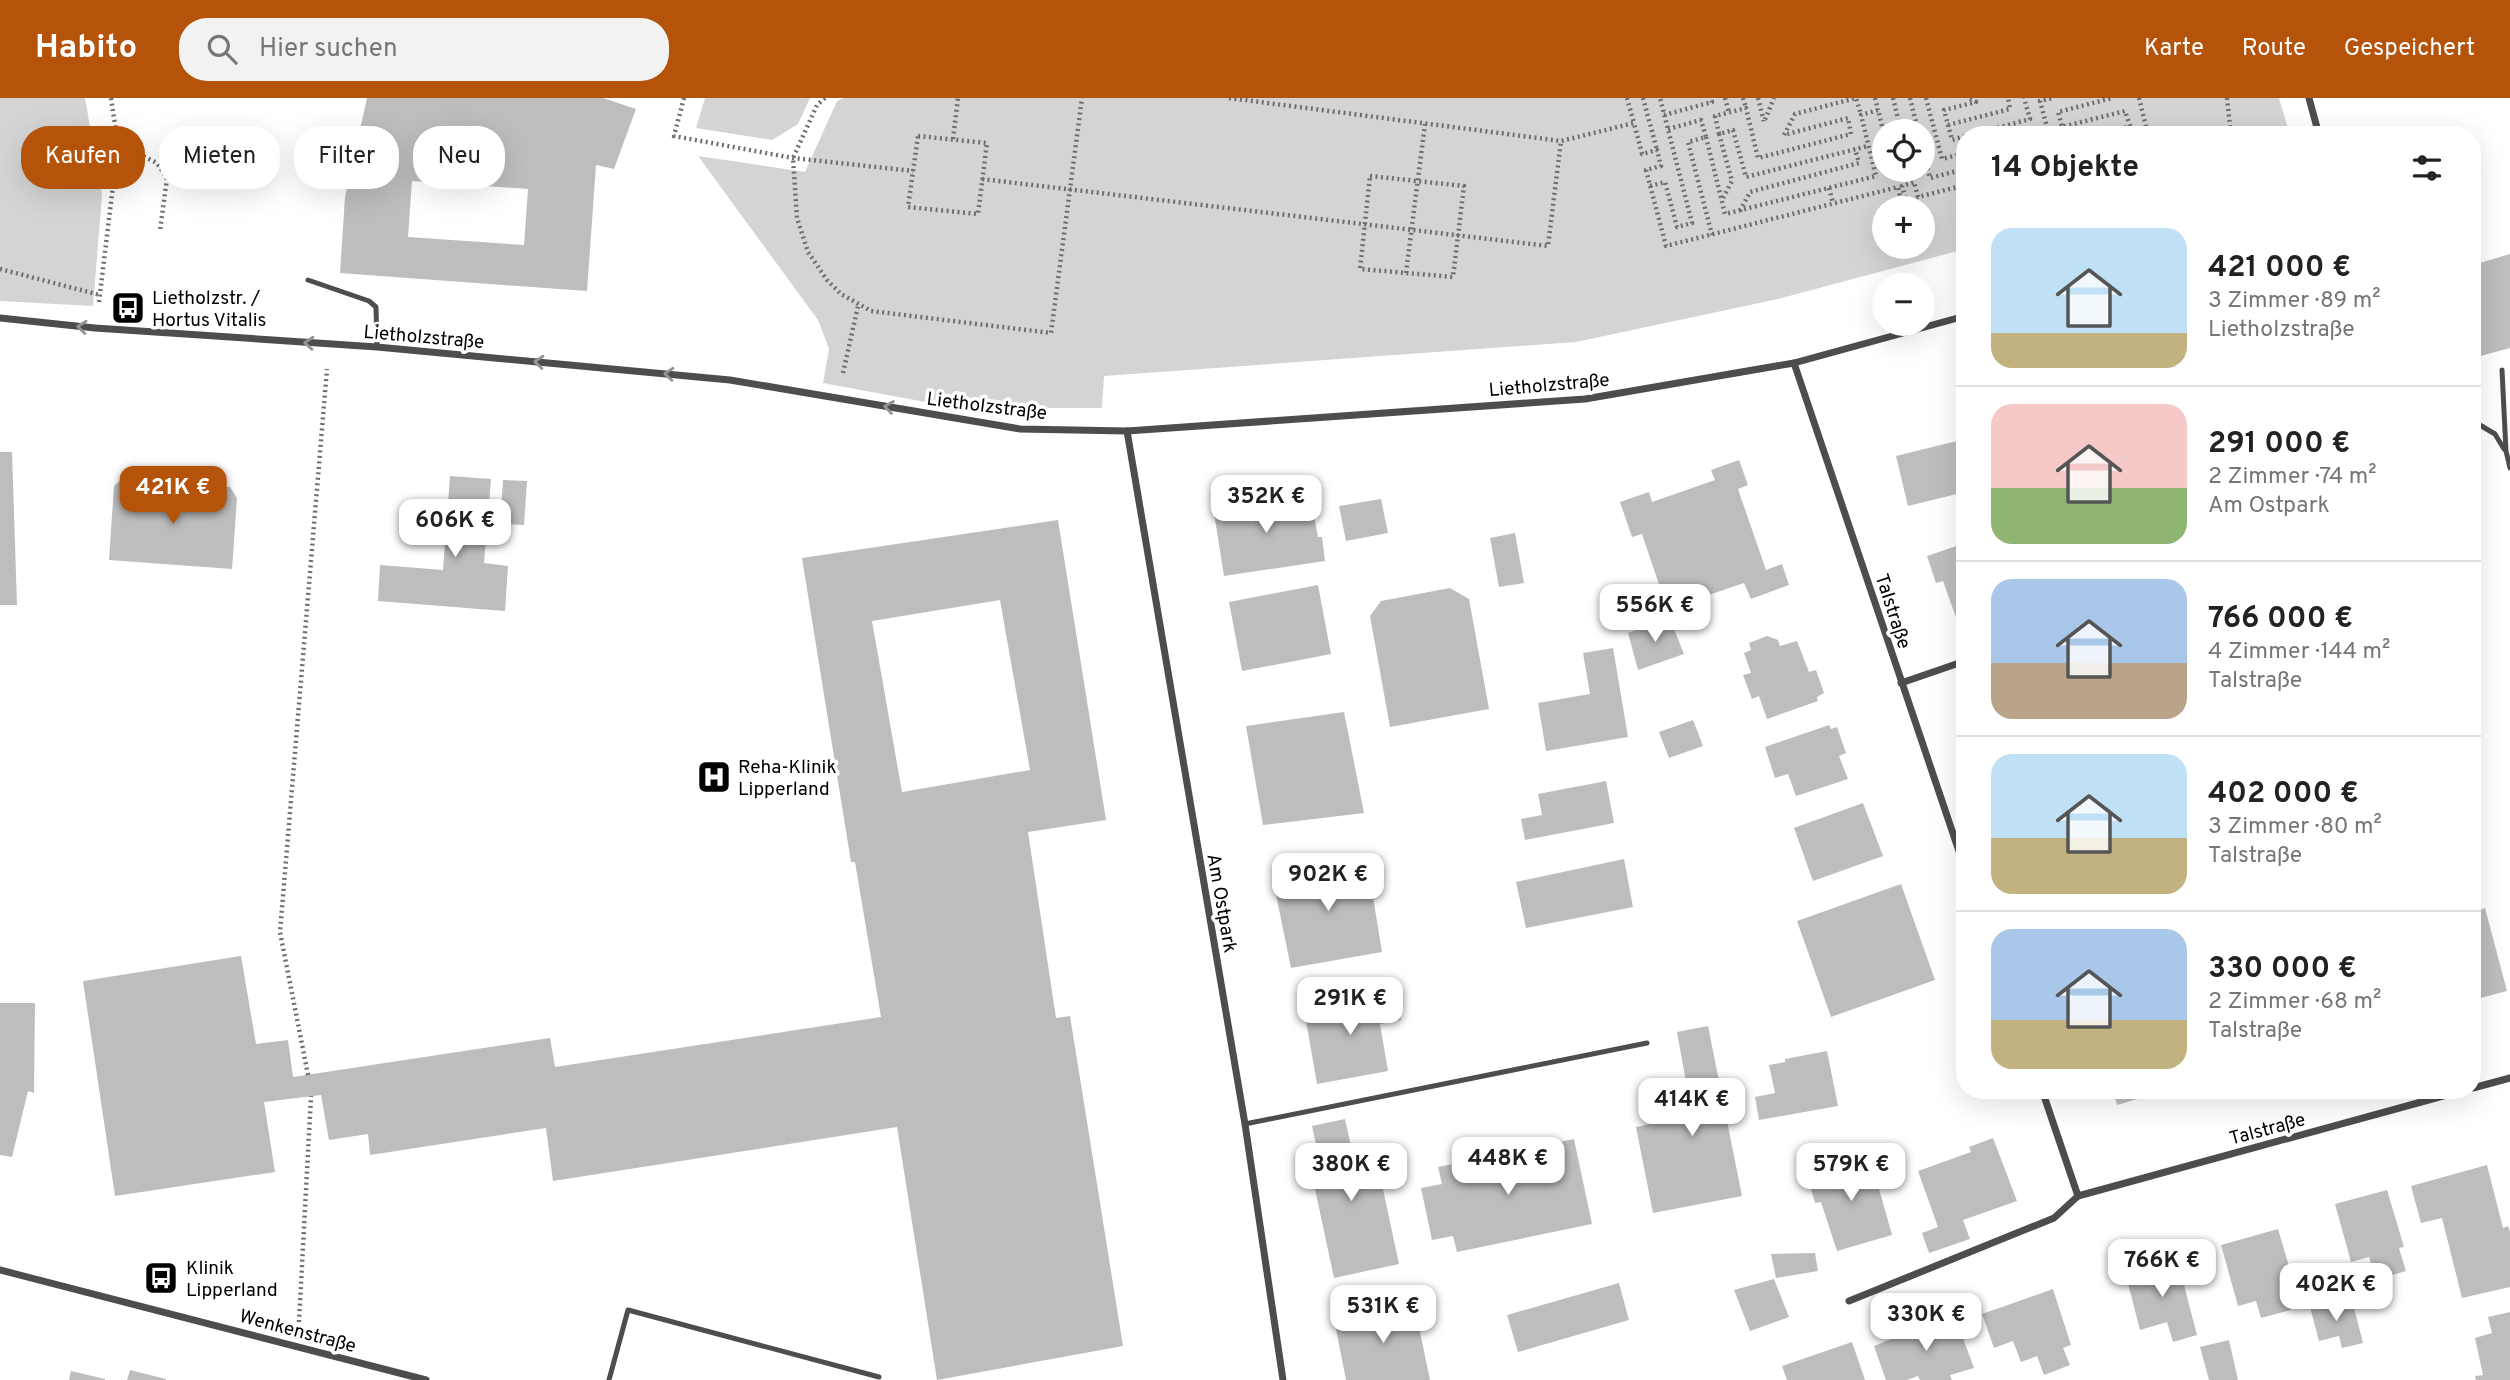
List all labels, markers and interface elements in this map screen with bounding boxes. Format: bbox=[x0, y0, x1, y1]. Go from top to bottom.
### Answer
search box bbox=[179, 18, 669, 81]
text: Habito bbox=[35, 28, 137, 70]
icon: search bbox=[203, 30, 241, 68]
text: Hier suchen bbox=[259, 33, 398, 66]
text: Karte bbox=[2144, 34, 2204, 64]
text: Route bbox=[2242, 34, 2306, 64]
text: Gespeichert bbox=[2344, 34, 2475, 64]
map controls bbox=[1872, 119, 1935, 336]
button: locate bbox=[1872, 119, 1935, 182]
chip: Kaufen bbox=[21, 126, 145, 189]
chip: Mieten bbox=[159, 126, 280, 189]
chip: Filter bbox=[294, 126, 399, 189]
chip: Neu bbox=[413, 126, 505, 189]
icon: filters bbox=[2408, 149, 2446, 187]
text: 14 Objekte bbox=[1991, 150, 2139, 187]
button: + bbox=[1872, 196, 1935, 259]
text: 421 000 € bbox=[2208, 250, 2351, 287]
icon: home bbox=[2047, 256, 2131, 340]
button: − bbox=[1872, 273, 1935, 336]
place label: Lietholzstr. / Hortus Vitalis bbox=[152, 287, 266, 333]
text: 3 Zimmer · 89 m² bbox=[2208, 287, 2381, 316]
bus stop icon: Lietholzstr. / Hortus Vitalis bbox=[109, 289, 147, 327]
text: Lietholzstraße bbox=[2208, 316, 2355, 345]
one-way arrow bbox=[76, 319, 88, 334]
street label: Lietholzstraße bbox=[362, 321, 485, 355]
one-way arrow bbox=[303, 336, 314, 351]
one-way arrow bbox=[533, 355, 544, 370]
one-way arrow bbox=[663, 367, 674, 382]
street label: Lietholzstraße bbox=[1488, 369, 1611, 403]
street label: Lietholzstraße bbox=[925, 388, 1048, 426]
one-way arrow bbox=[883, 400, 895, 415]
text: 291 000 € bbox=[2208, 426, 2350, 463]
icon: home bbox=[2047, 432, 2131, 516]
text: 2 Zimmer · 74 m² bbox=[2208, 463, 2377, 492]
pin: 421K € bbox=[116, 466, 230, 526]
text: 421K € bbox=[136, 474, 210, 503]
pin: 352K € bbox=[1209, 476, 1323, 535]
text: 352K € bbox=[1227, 483, 1305, 512]
text: Am Ostpark bbox=[2208, 492, 2330, 521]
pin: 606K € bbox=[398, 500, 512, 559]
text: 606K € bbox=[415, 507, 495, 536]
street label: Talstraße bbox=[1869, 571, 1916, 652]
pin: 556K € bbox=[1598, 584, 1712, 644]
text: 556K € bbox=[1616, 592, 1694, 621]
text: 766 000 € bbox=[2208, 601, 2353, 638]
icon: home bbox=[2047, 607, 2131, 691]
text: 4 Zimmer · 144 m² bbox=[2208, 638, 2390, 667]
text: Talstraße bbox=[2208, 667, 2302, 696]
place label: Reha-Klinik Lipperland bbox=[738, 756, 837, 802]
hospital icon: Reha-Klinik Lipperland bbox=[695, 758, 733, 796]
text: 402 000 € bbox=[2208, 776, 2359, 813]
icon: home bbox=[2047, 782, 2131, 866]
text: 3 Zimmer · 80 m² bbox=[2208, 813, 2382, 842]
text: Talstraße bbox=[2208, 842, 2302, 871]
street label: Am Ostpark bbox=[1200, 852, 1242, 955]
pin: 902K € bbox=[1271, 854, 1385, 913]
text: 902K € bbox=[1288, 861, 1368, 890]
text: 330 000 € bbox=[2208, 951, 2357, 988]
icon: home bbox=[2047, 957, 2131, 1041]
pin: 291K € bbox=[1293, 978, 1407, 1037]
text: 291K € bbox=[1313, 985, 1387, 1014]
text: 2 Zimmer · 68 m² bbox=[2208, 988, 2381, 1017]
text: Talstraße bbox=[2208, 1017, 2302, 1046]
pin: 414K € bbox=[1635, 1079, 1749, 1138]
text: 414K € bbox=[1654, 1086, 1730, 1115]
street label: Talstraße bbox=[2227, 1108, 2308, 1152]
pin: 448K € bbox=[1451, 1138, 1565, 1197]
pin: 380K € bbox=[1294, 1144, 1408, 1203]
pin: 579K € bbox=[1794, 1144, 1908, 1203]
text: 448K € bbox=[1468, 1145, 1548, 1174]
text: 380K € bbox=[1311, 1151, 1391, 1180]
text: 579K € bbox=[1812, 1151, 1890, 1180]
pin: 766K € bbox=[2105, 1240, 2219, 1299]
text: 766K € bbox=[2124, 1247, 2200, 1276]
place label: Klinik Lipperland bbox=[186, 1257, 278, 1303]
bus stop icon: Klinik Lipperland bbox=[142, 1259, 180, 1297]
pin: 402K € bbox=[2279, 1264, 2393, 1323]
text: 402K € bbox=[2296, 1271, 2376, 1300]
pin: 531K € bbox=[1326, 1286, 1440, 1345]
text: 531K € bbox=[1346, 1293, 1420, 1322]
pin: 330K € bbox=[1869, 1294, 1983, 1353]
text: 330K € bbox=[1887, 1301, 1965, 1330]
street label: Wenkenstraße bbox=[236, 1305, 359, 1359]

